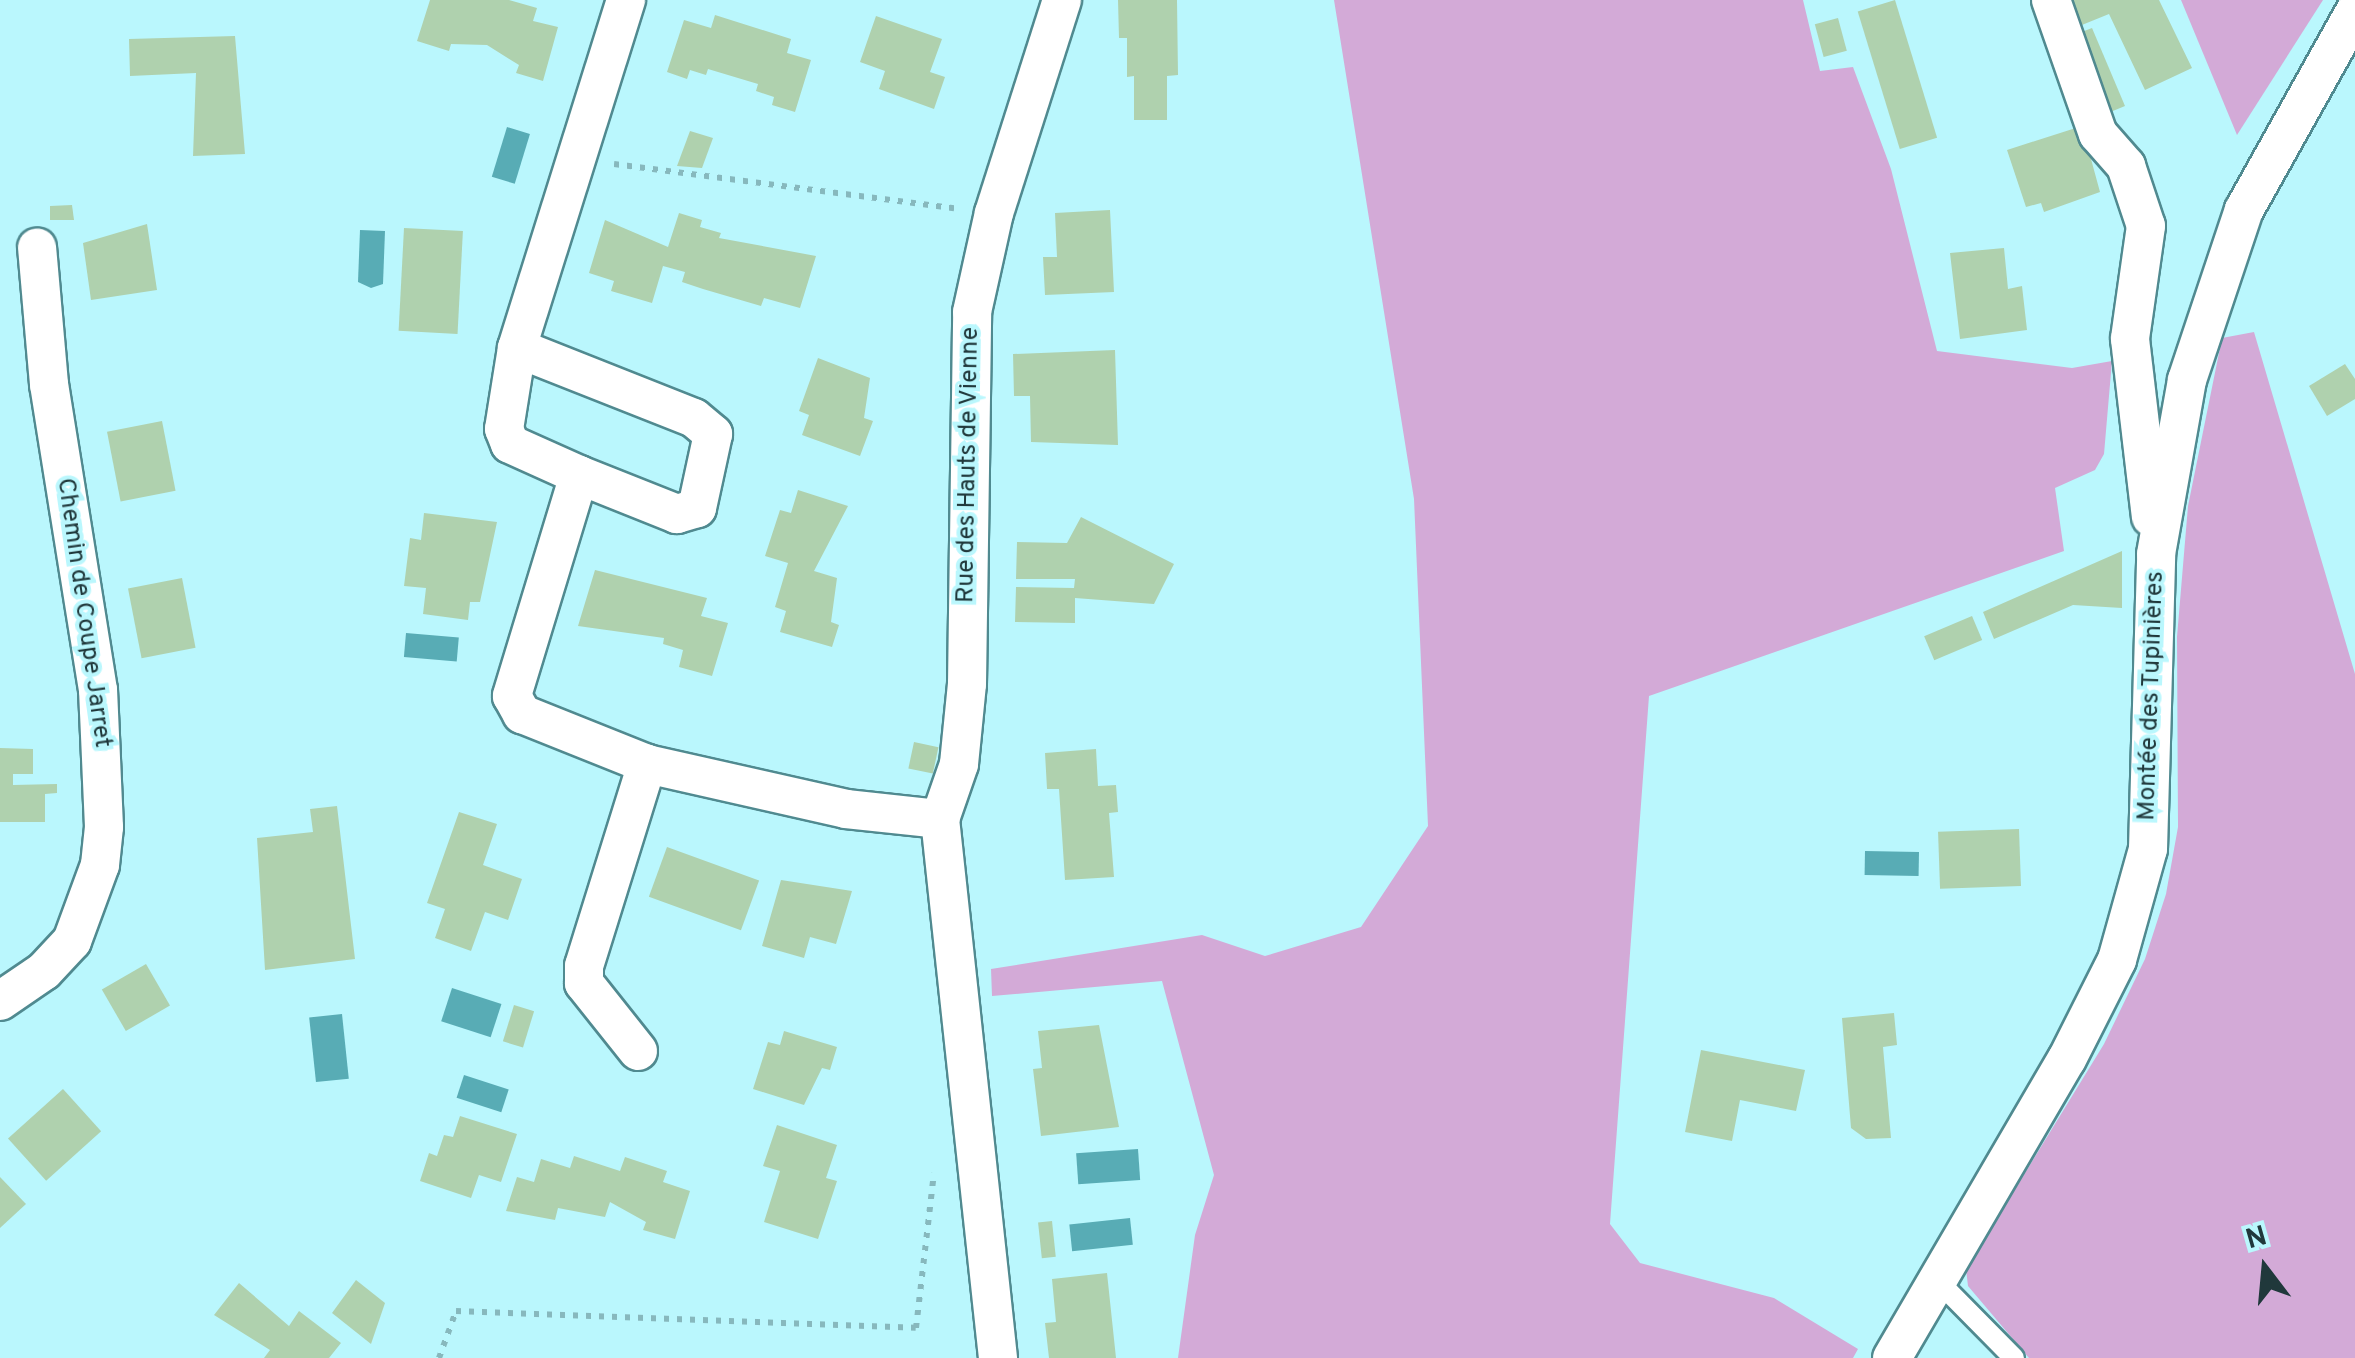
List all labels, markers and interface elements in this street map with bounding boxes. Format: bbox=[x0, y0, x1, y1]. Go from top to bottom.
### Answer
street label: Rue des Hauts de Vienne bbox=[952, 326, 986, 604]
street label: Chemin de Coupe Jarret bbox=[49, 476, 117, 750]
street label: Montée des Tupinières bbox=[2133, 570, 2171, 822]
north arrow bbox=[2215, 1218, 2315, 1318]
text: N bbox=[2242, 1219, 2271, 1259]

